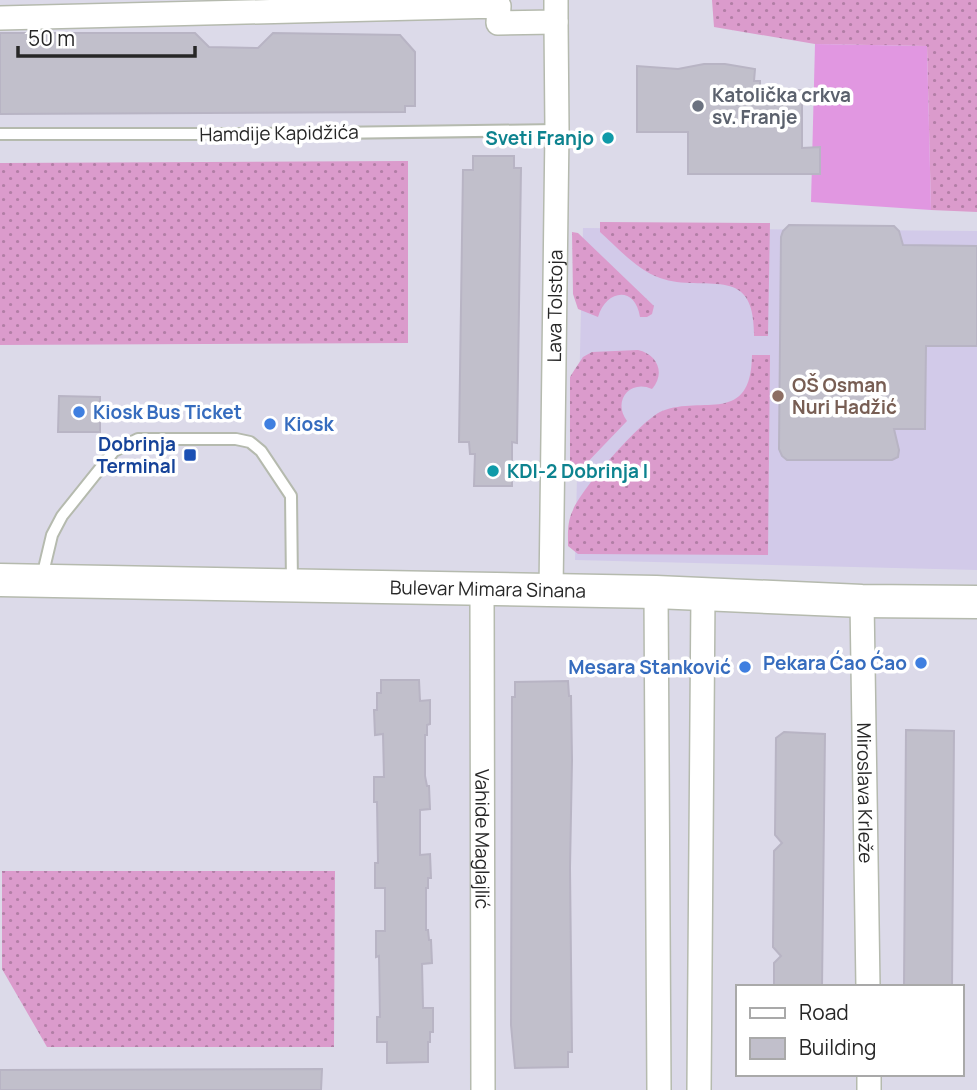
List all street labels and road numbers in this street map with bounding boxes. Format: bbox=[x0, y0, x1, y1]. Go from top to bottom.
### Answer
street label: Hamdije Kapidžića bbox=[199, 119, 359, 147]
street label: Lava Tolstoja bbox=[541, 250, 568, 363]
street label: Bulevar Mimara Sinana bbox=[390, 574, 586, 604]
street label: Miroslava Krleže bbox=[851, 723, 879, 863]
street label: Vahide Maglajlić bbox=[469, 769, 496, 909]

